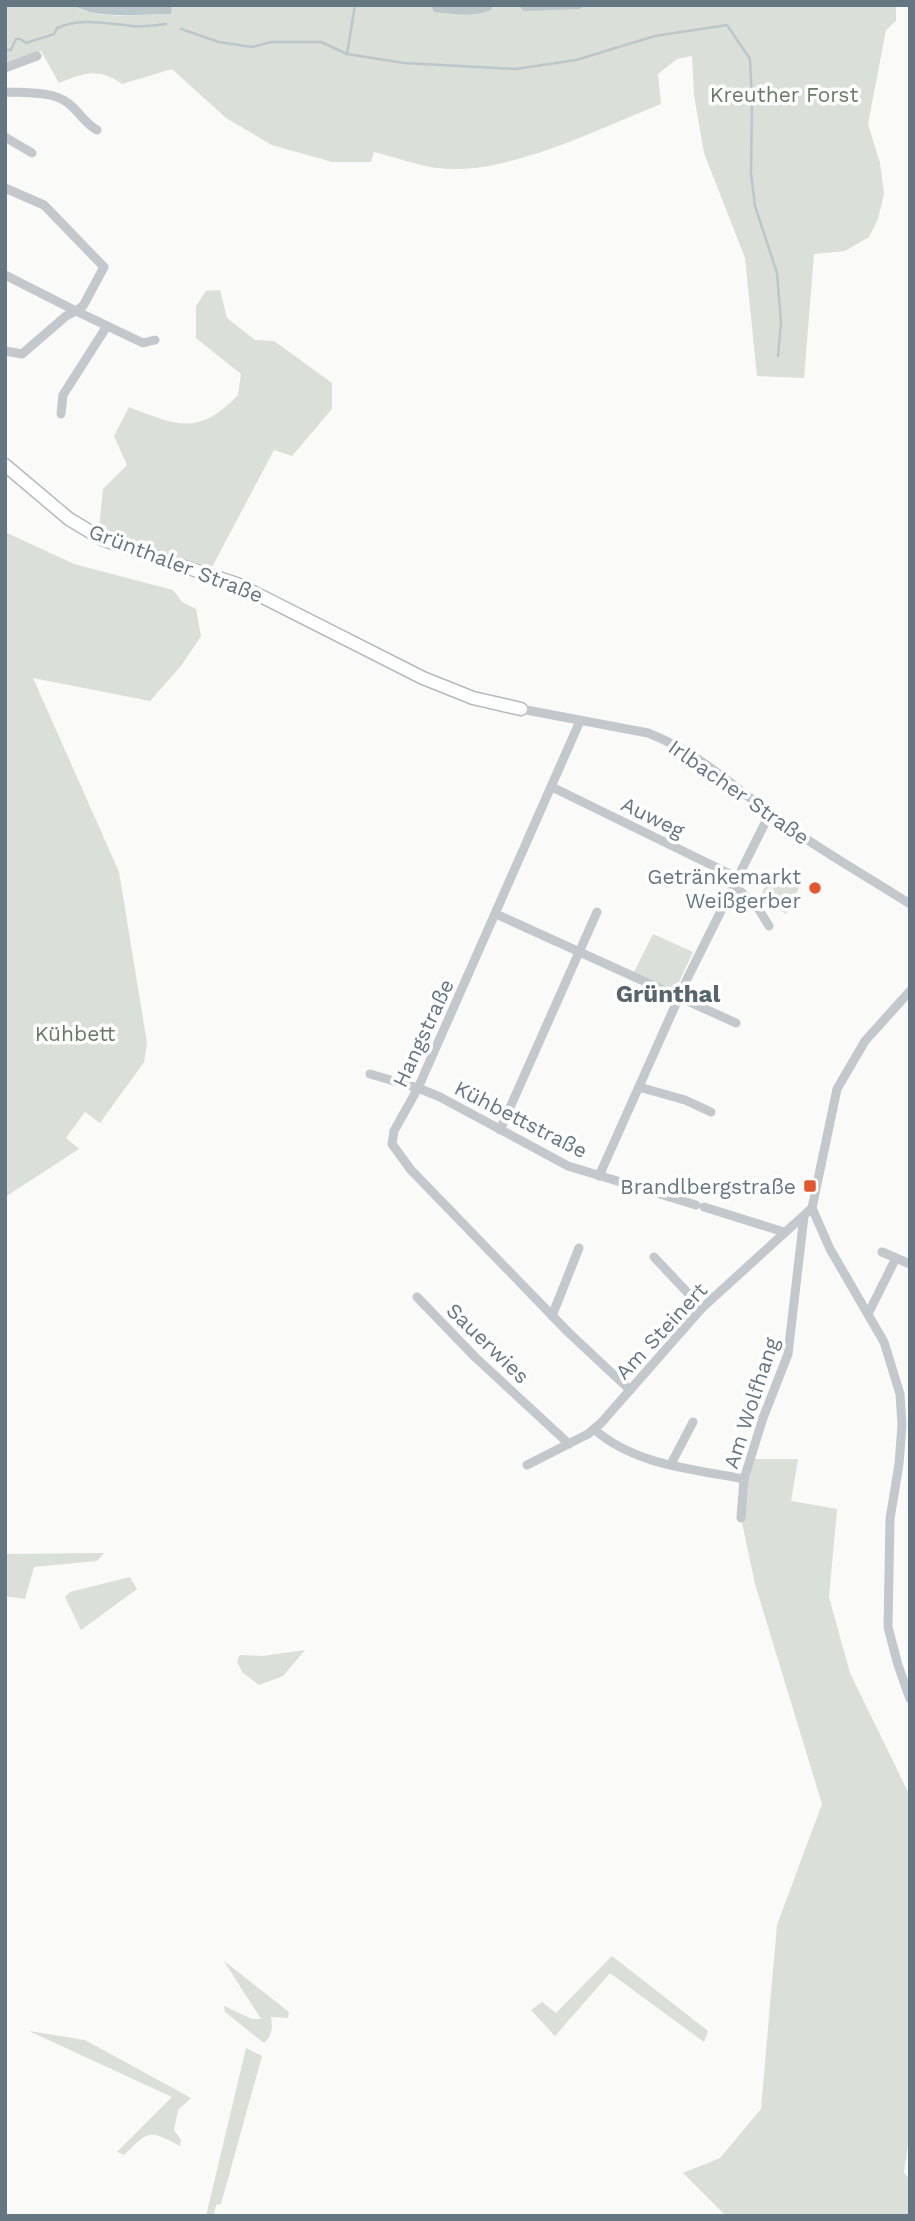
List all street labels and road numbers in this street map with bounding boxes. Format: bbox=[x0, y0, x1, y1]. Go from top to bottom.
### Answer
street label: Grünthaler Straße bbox=[85, 518, 267, 608]
street label: Irlbacher Straße bbox=[664, 734, 814, 850]
street label: Auweg bbox=[617, 791, 689, 843]
street label: Hangstraße bbox=[387, 975, 459, 1091]
street label: Kühbettstraße bbox=[450, 1075, 592, 1163]
street label: Am Steinert bbox=[610, 1277, 712, 1384]
street label: Sauerwies bbox=[442, 1298, 534, 1388]
street label: Am Wolfhang bbox=[718, 1334, 784, 1472]

